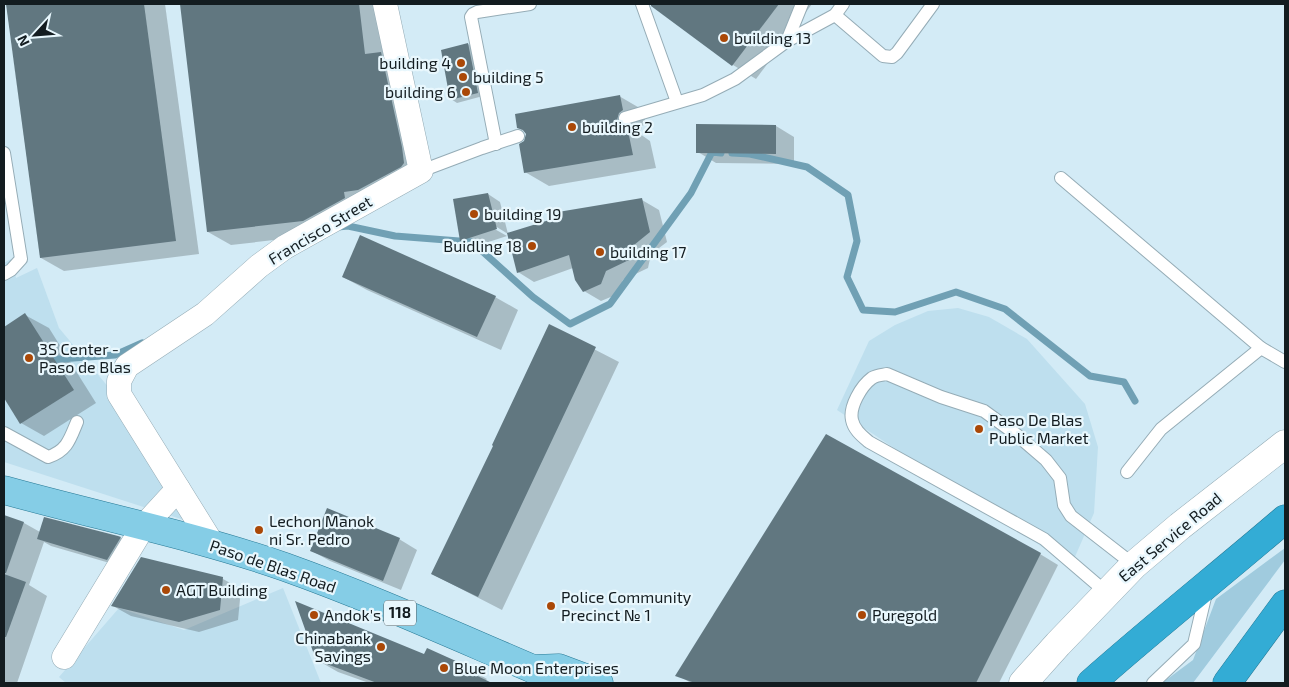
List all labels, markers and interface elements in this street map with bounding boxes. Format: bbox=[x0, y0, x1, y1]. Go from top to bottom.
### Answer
north arrow bbox=[10, 10, 60, 60]
place label: building 13 bbox=[734, 28, 811, 47]
marker: building 13 bbox=[718, 32, 730, 44]
text: N bbox=[13, 33, 33, 49]
place label: building 4 bbox=[379, 53, 451, 72]
marker: building 4 bbox=[455, 57, 467, 69]
place label: building 5 bbox=[473, 67, 543, 86]
marker: building 5 bbox=[457, 71, 469, 83]
place label: building 6 bbox=[385, 82, 456, 101]
marker: building 6 bbox=[460, 86, 472, 98]
place label: building 2 bbox=[582, 117, 653, 136]
marker: building 2 bbox=[566, 121, 578, 133]
street label: Francisco Street bbox=[264, 191, 375, 268]
place label: building 19 bbox=[484, 204, 561, 223]
marker: building 19 bbox=[468, 208, 480, 220]
place label: Buidling 18 bbox=[443, 236, 522, 255]
marker: Buidling 18 bbox=[526, 240, 538, 252]
place label: building 17 bbox=[610, 242, 686, 261]
marker: building 17 bbox=[594, 246, 606, 258]
place label: 3S Center - Paso de Blas bbox=[39, 339, 131, 376]
marker: 3S Center - Paso de Blas bbox=[23, 352, 35, 364]
place label: Paso De Blas Public Market bbox=[989, 410, 1089, 447]
marker: Paso De Blas Public Market bbox=[973, 423, 985, 435]
street label: East Service Road bbox=[1114, 488, 1225, 585]
place label: Lechon Manok ni Sr. Pedro bbox=[269, 511, 374, 548]
marker: Lechon Manok ni Sr. Pedro bbox=[253, 524, 265, 536]
street label: Paso de Blas Road bbox=[208, 535, 339, 596]
place label: AGT Building bbox=[176, 580, 268, 599]
marker: AGT Building bbox=[160, 584, 172, 596]
place label: Police Community Precinct № 1 bbox=[561, 587, 692, 624]
road number: 118 bbox=[384, 600, 416, 626]
marker: Police Community Precinct № 1 bbox=[545, 600, 557, 612]
place label: Andok's bbox=[324, 605, 381, 624]
place label: Puregold bbox=[872, 605, 937, 624]
marker: Andok's bbox=[308, 609, 320, 621]
marker: Puregold bbox=[856, 609, 868, 621]
place label: Chinabank Savings bbox=[295, 628, 371, 665]
marker: Chinabank Savings bbox=[375, 641, 387, 653]
place label: Blue Moon Enterprises bbox=[454, 658, 619, 677]
marker: Blue Moon Enterprises bbox=[438, 662, 450, 674]

